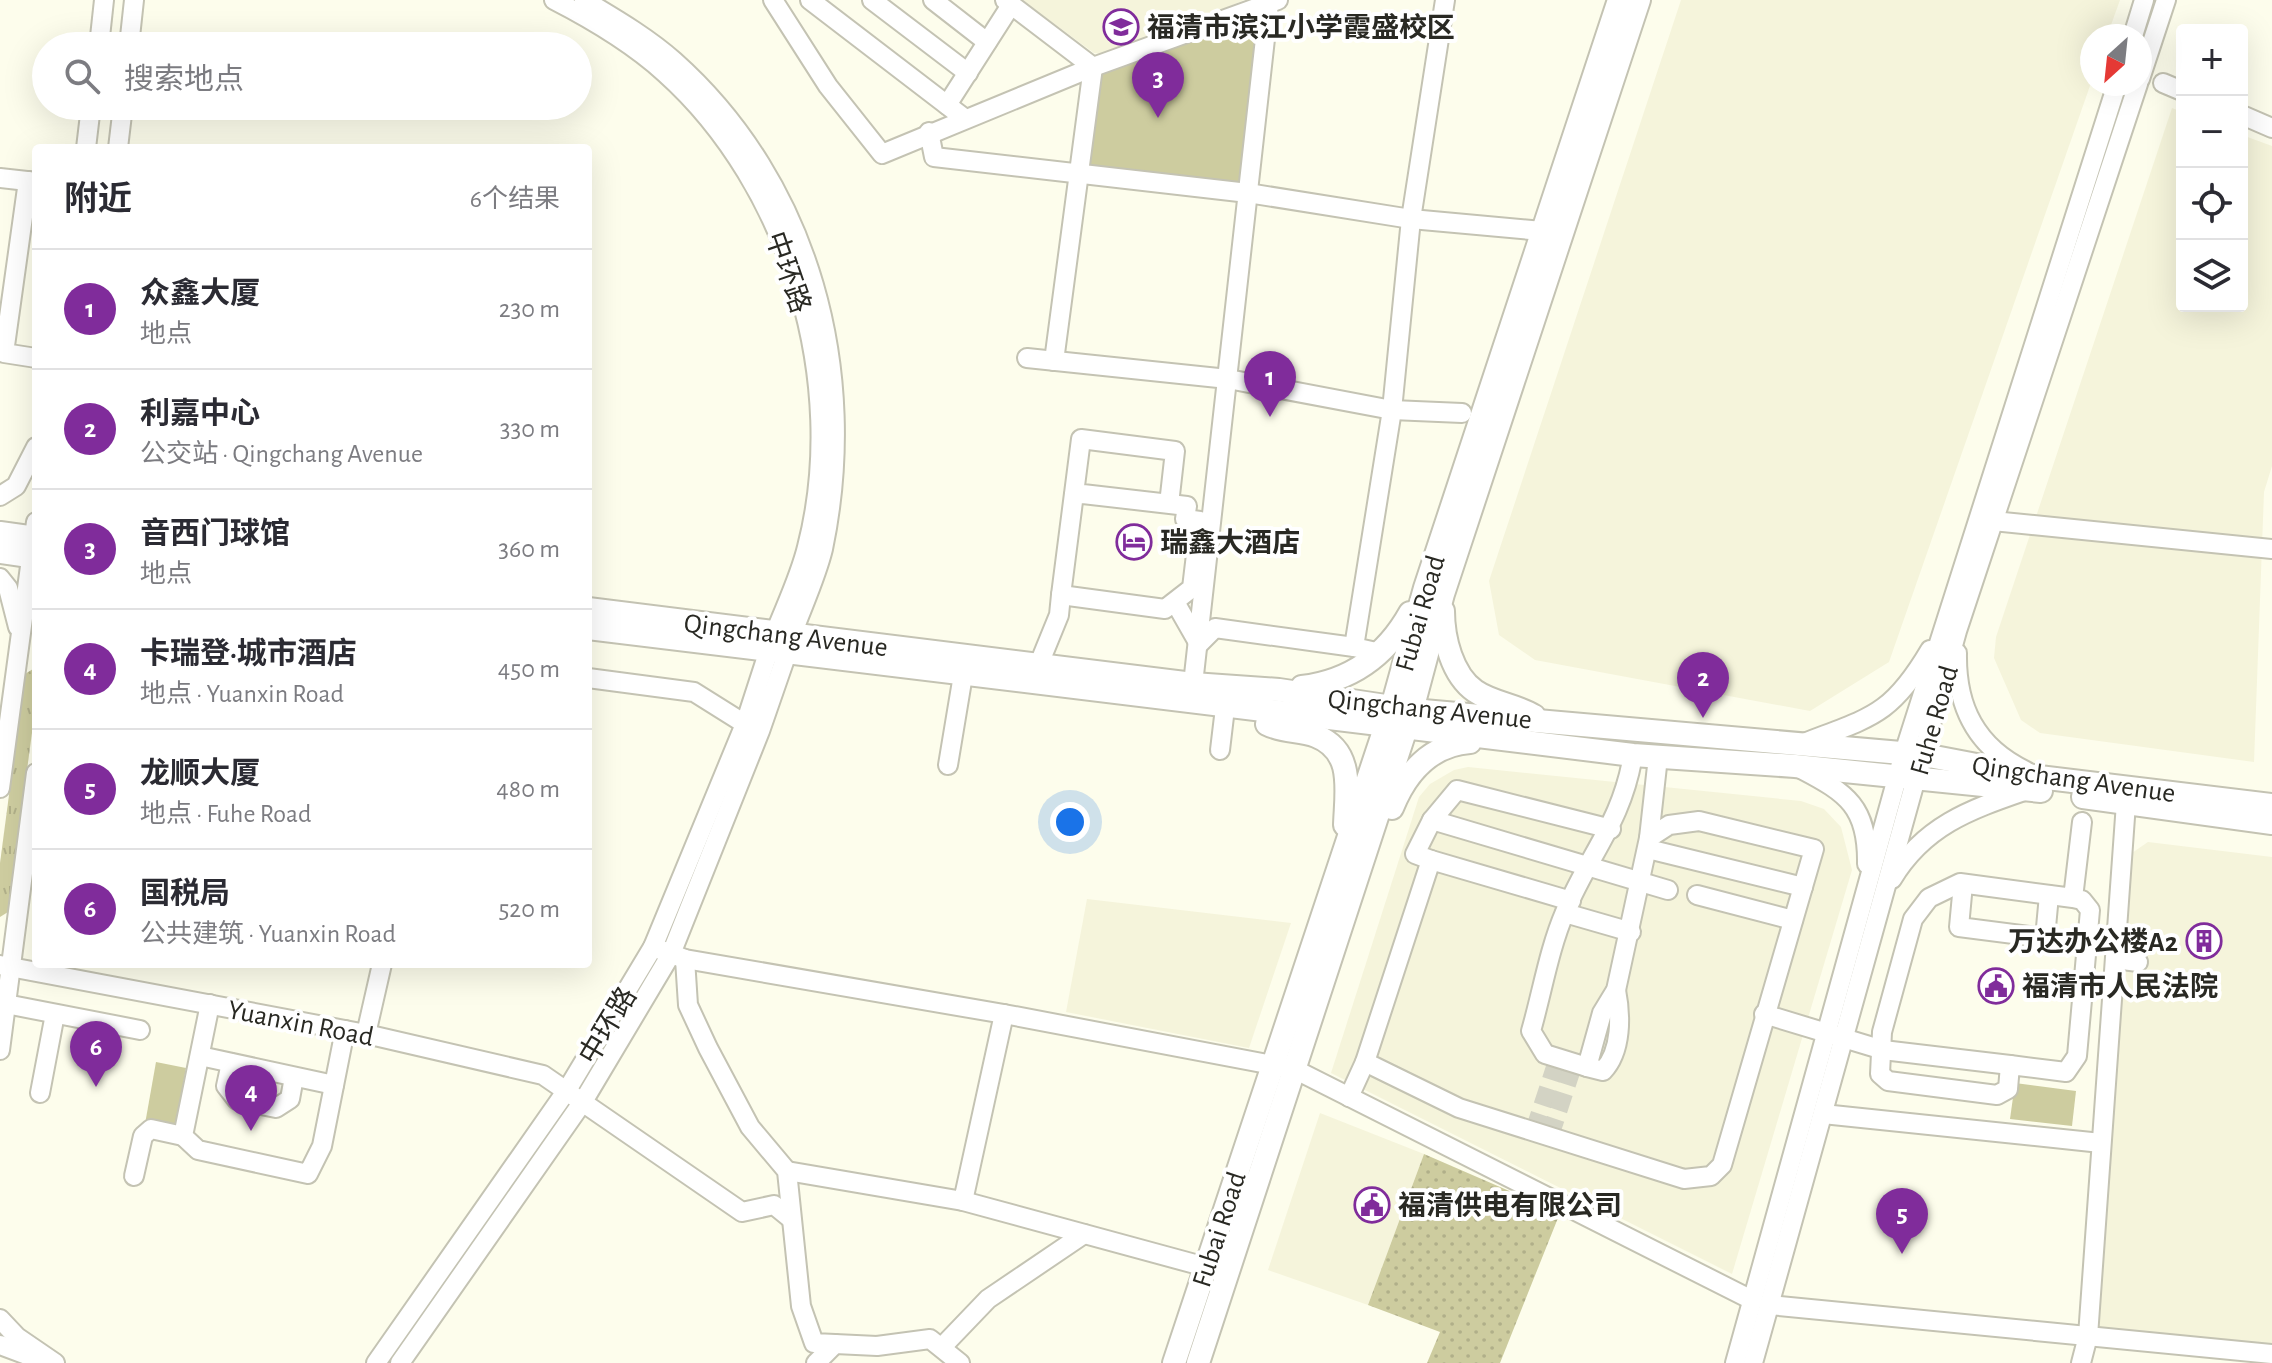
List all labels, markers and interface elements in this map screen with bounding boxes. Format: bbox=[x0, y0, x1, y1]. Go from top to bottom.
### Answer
school or university icon: 福清市滨江小学霞盛校区 bbox=[1102, 8, 1140, 46]
place label: 福清市滨江小学霞盛校区 bbox=[1147, 12, 1455, 43]
north arrow bbox=[2080, 24, 2152, 96]
map controls bbox=[2176, 24, 2248, 312]
button: + bbox=[2176, 24, 2248, 96]
search box bbox=[32, 32, 592, 120]
pin: 3 bbox=[1132, 52, 1184, 118]
icon: search bbox=[60, 54, 104, 98]
text: 搜索地点 bbox=[124, 65, 244, 95]
button: − bbox=[2176, 96, 2248, 168]
button: locate bbox=[2176, 168, 2248, 240]
text: 附近 bbox=[64, 183, 132, 217]
text: 6个结果 bbox=[470, 186, 560, 212]
street label: 中环路 bbox=[760, 228, 816, 317]
button: layers bbox=[2176, 240, 2248, 312]
text: 众鑫大厦 bbox=[140, 279, 260, 309]
text: 1 bbox=[85, 296, 95, 322]
text: 230 m bbox=[499, 296, 560, 322]
text: 地点 bbox=[140, 321, 192, 347]
pin: 1 bbox=[1244, 351, 1296, 417]
text: 利嘉中心 bbox=[140, 399, 260, 429]
text: 2 bbox=[84, 416, 96, 442]
text: 330 m bbox=[500, 416, 560, 442]
text: 公交站 · Qingchang Avenue bbox=[140, 441, 423, 467]
text: 音西门球馆 bbox=[140, 519, 290, 549]
hotel icon: 瑞鑫大酒店 bbox=[1115, 523, 1153, 561]
place label: 瑞鑫大酒店 bbox=[1160, 527, 1300, 558]
text: 3 bbox=[84, 536, 96, 562]
text: 360 m bbox=[498, 536, 560, 562]
street label: Fubai Road bbox=[1391, 552, 1451, 675]
text: 地点 bbox=[140, 561, 192, 587]
street label: Qingchang Avenue bbox=[682, 610, 889, 662]
text: 卡瑞登·城市酒店 bbox=[140, 639, 357, 669]
pin: 2 bbox=[1677, 652, 1729, 718]
text: 4 bbox=[83, 656, 97, 682]
text: 450 m bbox=[498, 656, 560, 682]
street label: Fuhe Road bbox=[1906, 662, 1964, 779]
text: 地点 · Yuanxin Road bbox=[140, 681, 344, 707]
street label: Qingchang Avenue bbox=[1326, 685, 1533, 735]
street label: Qingchang Avenue bbox=[1970, 752, 2177, 808]
text: 龙顺大厦 bbox=[140, 759, 260, 789]
text: 5 bbox=[84, 776, 96, 802]
text: 480 m bbox=[496, 776, 560, 802]
text: 地点 · Fuhe Road bbox=[140, 801, 311, 827]
your location bbox=[1050, 802, 1090, 842]
text: 国税局 bbox=[140, 879, 230, 909]
text: 6 bbox=[84, 896, 96, 922]
text: 520 m bbox=[498, 896, 560, 922]
text: 公共建筑 · Yuanxin Road bbox=[140, 921, 396, 947]
building icon: 万达办公楼A2 bbox=[2185, 922, 2223, 960]
place label: 万达办公楼A2 bbox=[2008, 927, 2178, 957]
public building icon: 福清市人民法院 bbox=[1977, 967, 2015, 1005]
place label: 福清市人民法院 bbox=[2022, 971, 2218, 1002]
street label: 中环路 bbox=[573, 982, 642, 1069]
street label: Yuanxin Road bbox=[225, 996, 376, 1052]
pin: 6 bbox=[70, 1021, 122, 1087]
pin: 4 bbox=[225, 1065, 277, 1131]
street label: Fubai Road bbox=[1188, 1168, 1252, 1291]
public building icon: 福清供电有限公司 bbox=[1353, 1186, 1391, 1224]
pin: 5 bbox=[1876, 1188, 1928, 1254]
place label: 福清供电有限公司 bbox=[1398, 1191, 1622, 1221]

